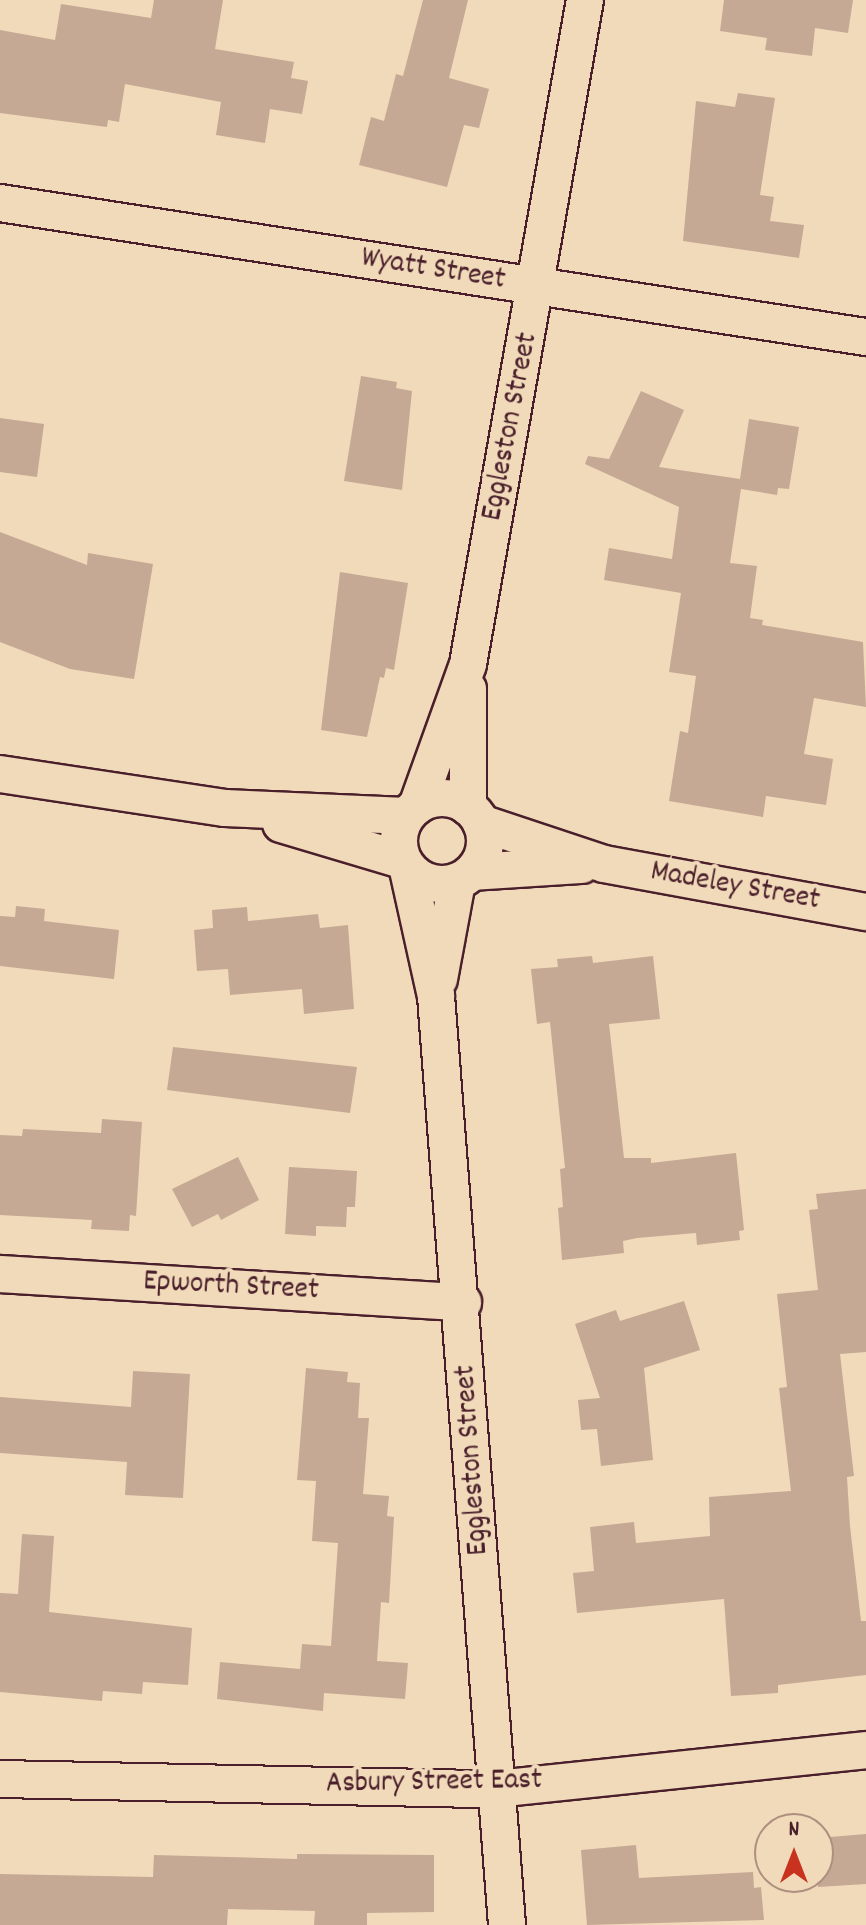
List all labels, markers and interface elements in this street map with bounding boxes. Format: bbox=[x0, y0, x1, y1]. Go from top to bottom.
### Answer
street label: Wyatt Street bbox=[358, 242, 508, 300]
street label: Eggleston Street bbox=[476, 330, 548, 524]
street label: Madeley Street bbox=[648, 855, 822, 921]
street label: Epworth Street bbox=[142, 1265, 320, 1311]
street label: Eggleston Street bbox=[449, 1364, 499, 1556]
street label: Asbury Street East bbox=[326, 1764, 542, 1804]
north arrow bbox=[754, 1813, 834, 1893]
text: N bbox=[789, 1815, 799, 1846]

